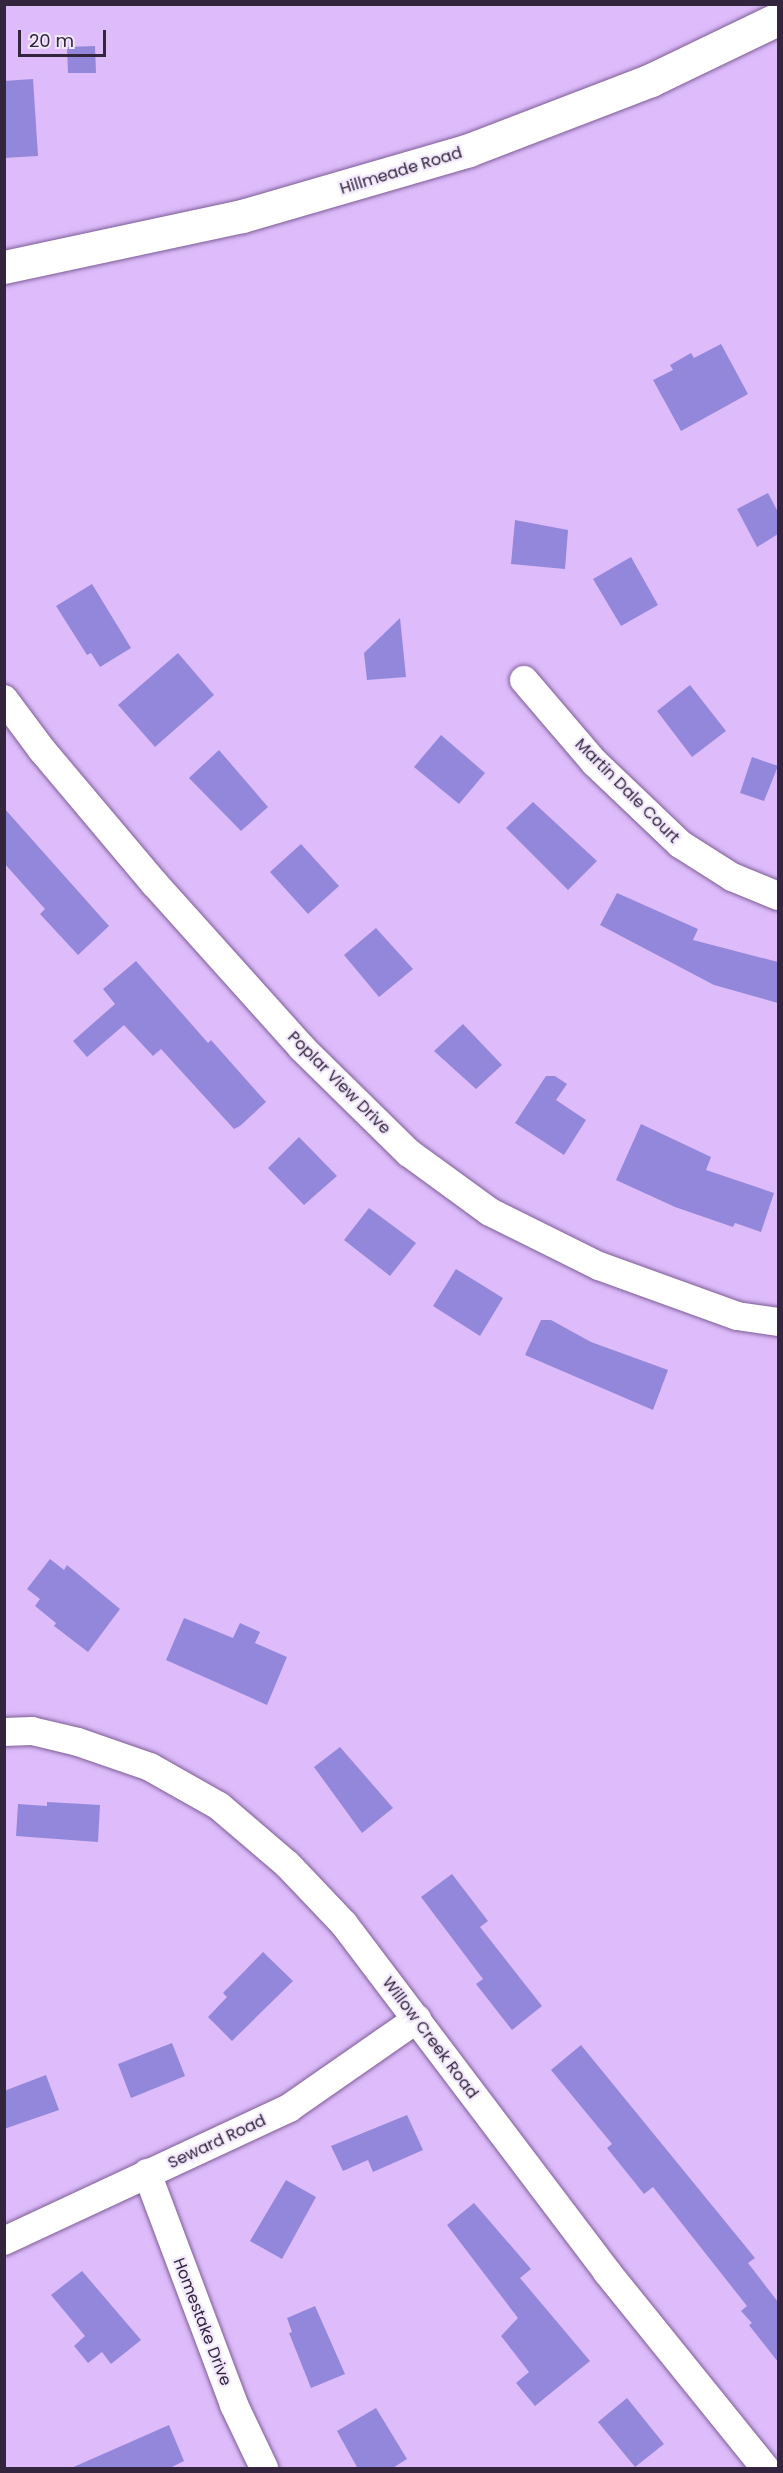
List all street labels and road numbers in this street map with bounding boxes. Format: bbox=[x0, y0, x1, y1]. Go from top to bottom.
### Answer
street label: Hillmeade Road bbox=[338, 143, 464, 199]
street label: Martin Dale Court bbox=[571, 735, 683, 847]
street label: Poplar View Drive bbox=[284, 1028, 394, 1138]
street label: Willow Creek Road bbox=[378, 1973, 482, 2103]
street label: Seward Road bbox=[165, 2111, 269, 2173]
street label: Homestake Drive bbox=[169, 2255, 235, 2389]

